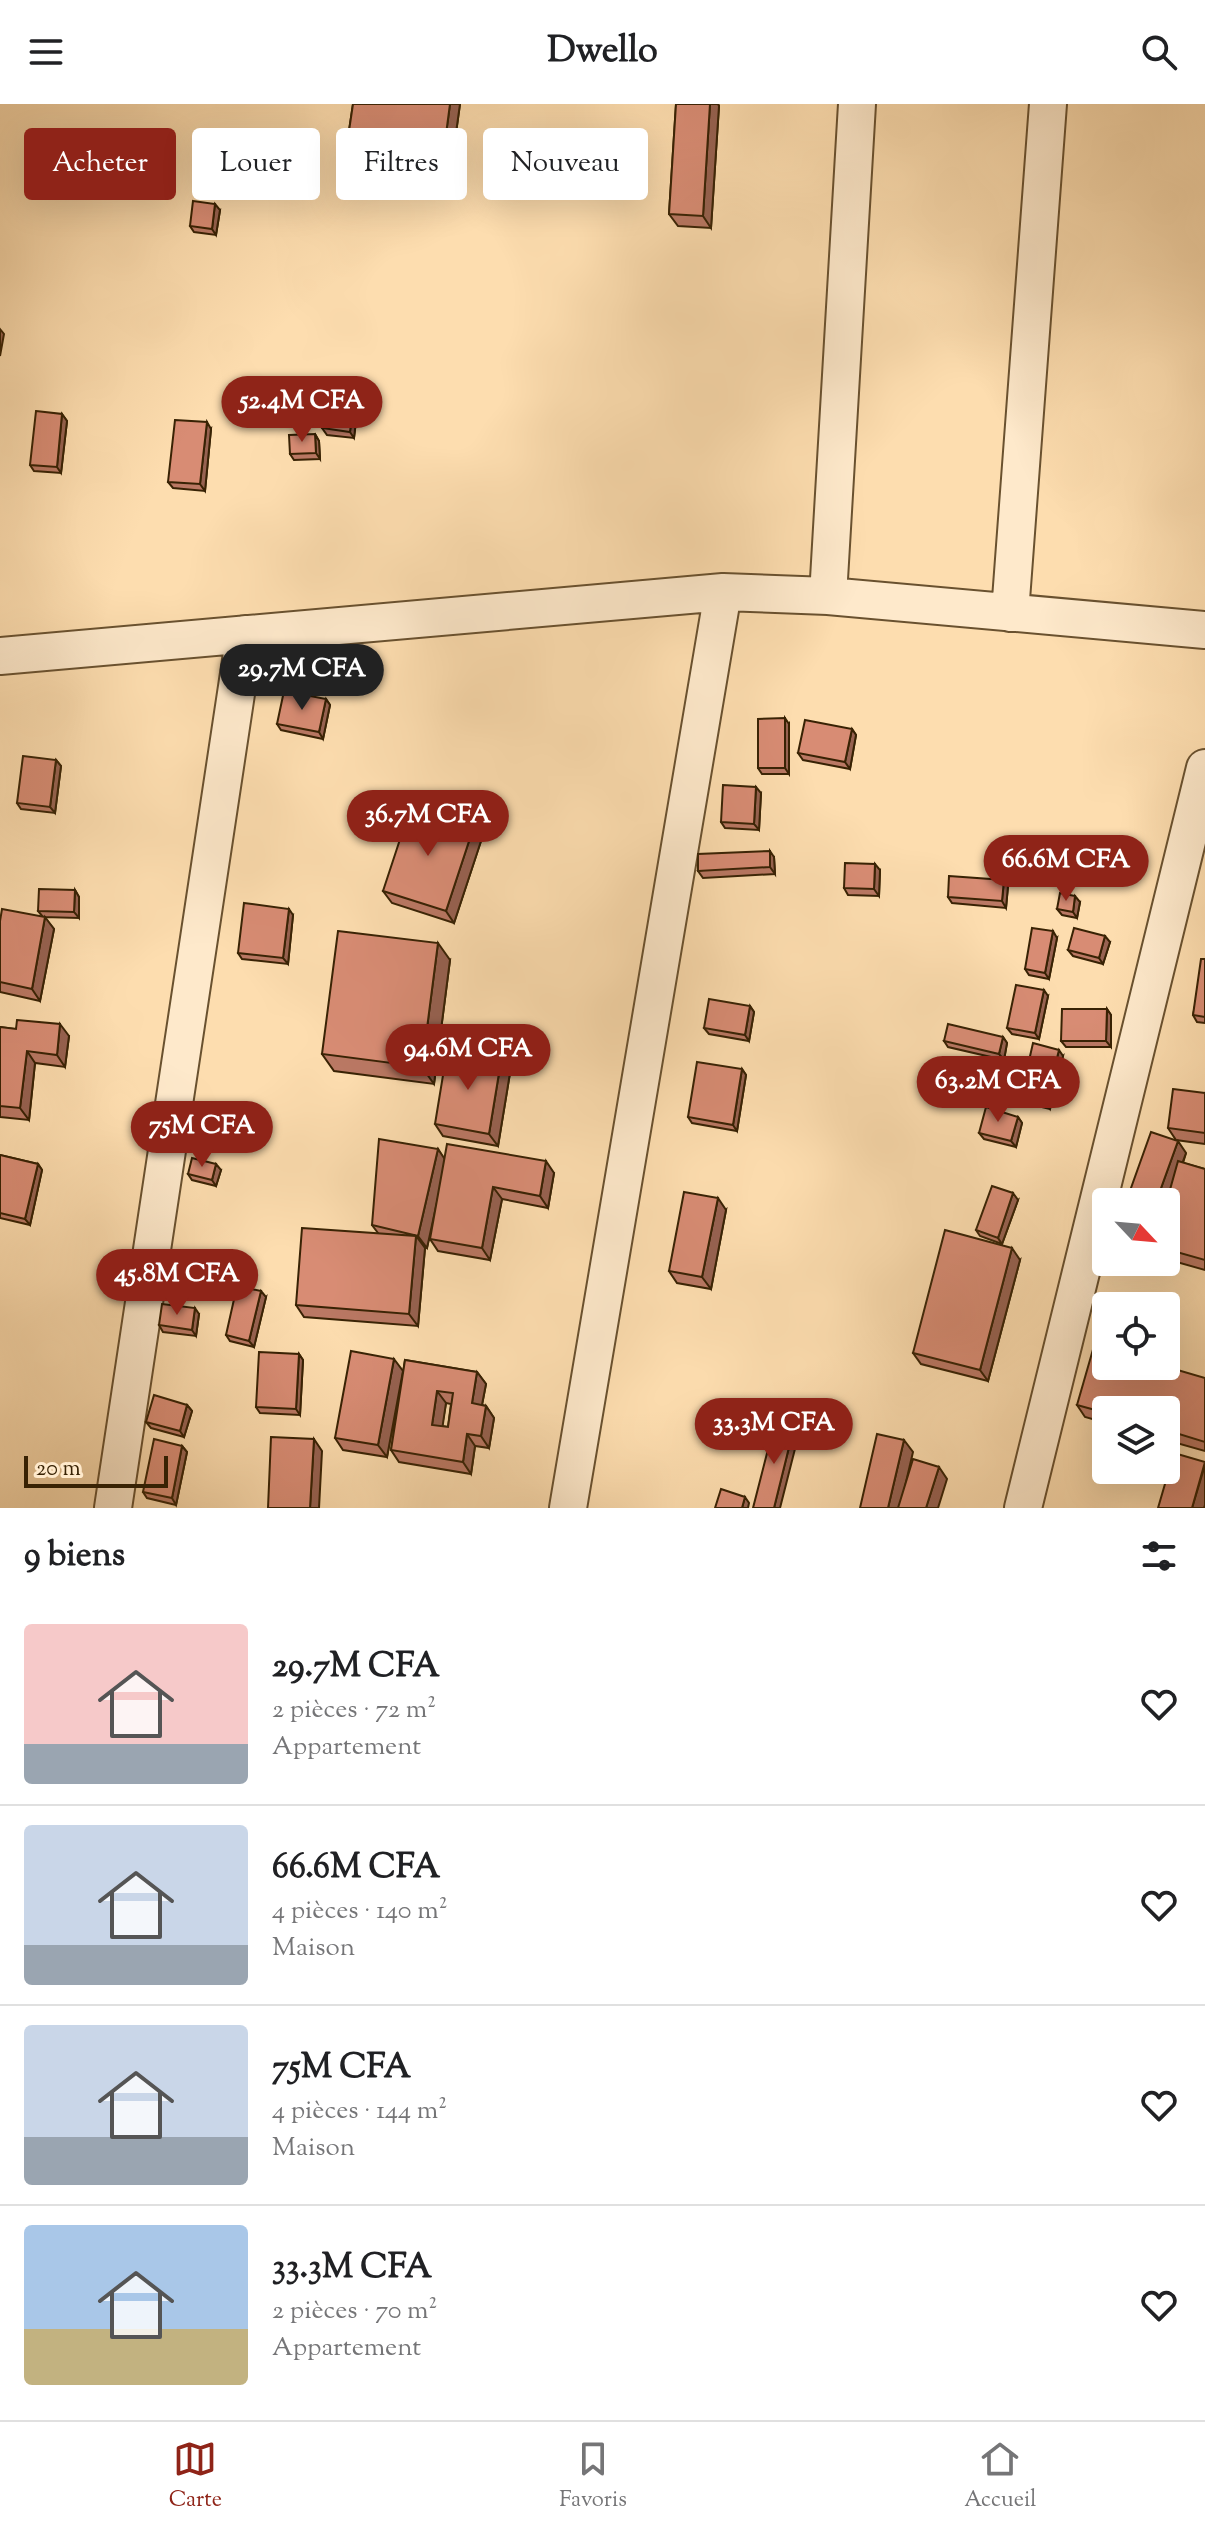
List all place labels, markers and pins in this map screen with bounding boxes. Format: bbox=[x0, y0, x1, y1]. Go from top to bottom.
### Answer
pin: 52.4M CFA bbox=[210, 376, 394, 444]
pin: 29.7M CFA bbox=[210, 644, 394, 712]
pin: 36.7M CFA bbox=[336, 790, 520, 858]
pin: 66.6M CFA bbox=[974, 835, 1158, 903]
pin: 94.6M CFA bbox=[376, 1024, 560, 1092]
pin: 63.2M CFA bbox=[906, 1056, 1090, 1124]
pin: 75M CFA bbox=[128, 1101, 276, 1169]
pin: 45.8M CFA bbox=[85, 1249, 269, 1317]
pin: 33.3M CFA bbox=[682, 1398, 866, 1466]

